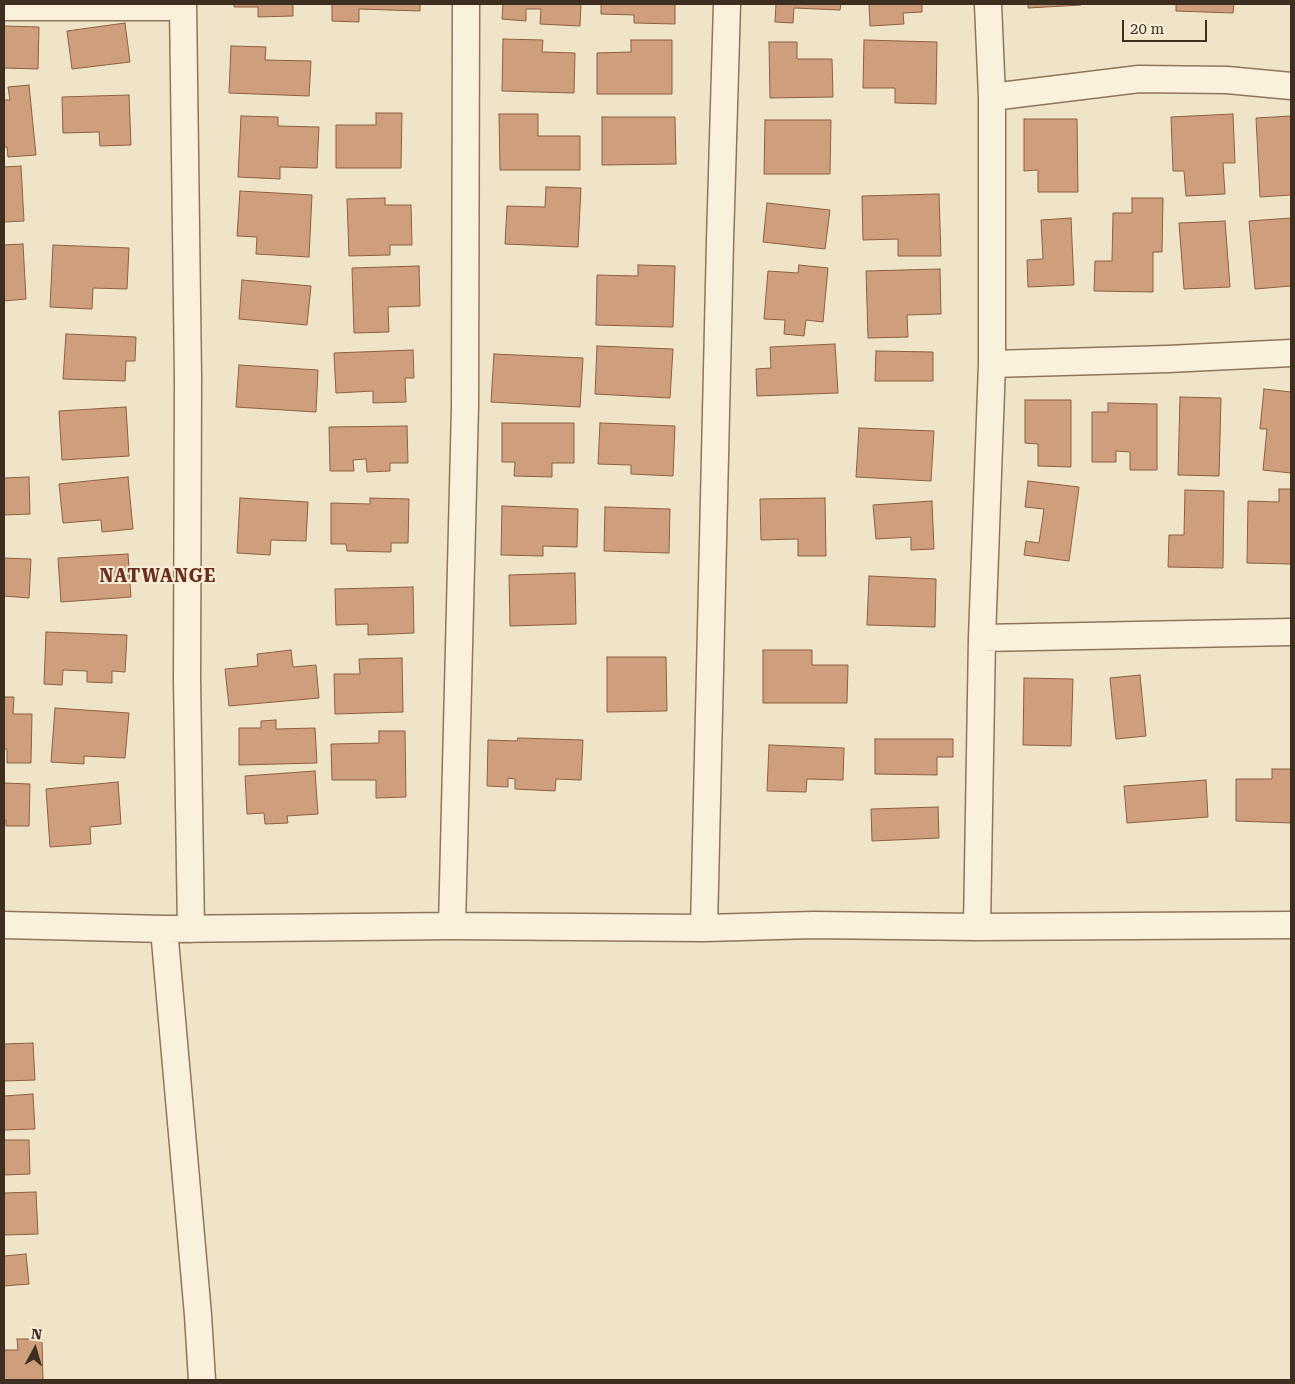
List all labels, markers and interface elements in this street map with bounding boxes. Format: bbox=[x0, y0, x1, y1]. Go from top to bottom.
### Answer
scale bar bbox=[1125, 10, 1210, 42]
text: 20 m bbox=[1130, 20, 1164, 38]
district label: NATWANGE bbox=[99, 566, 217, 588]
north arrow bbox=[10, 1324, 60, 1374]
text: N bbox=[30, 1326, 43, 1343]

